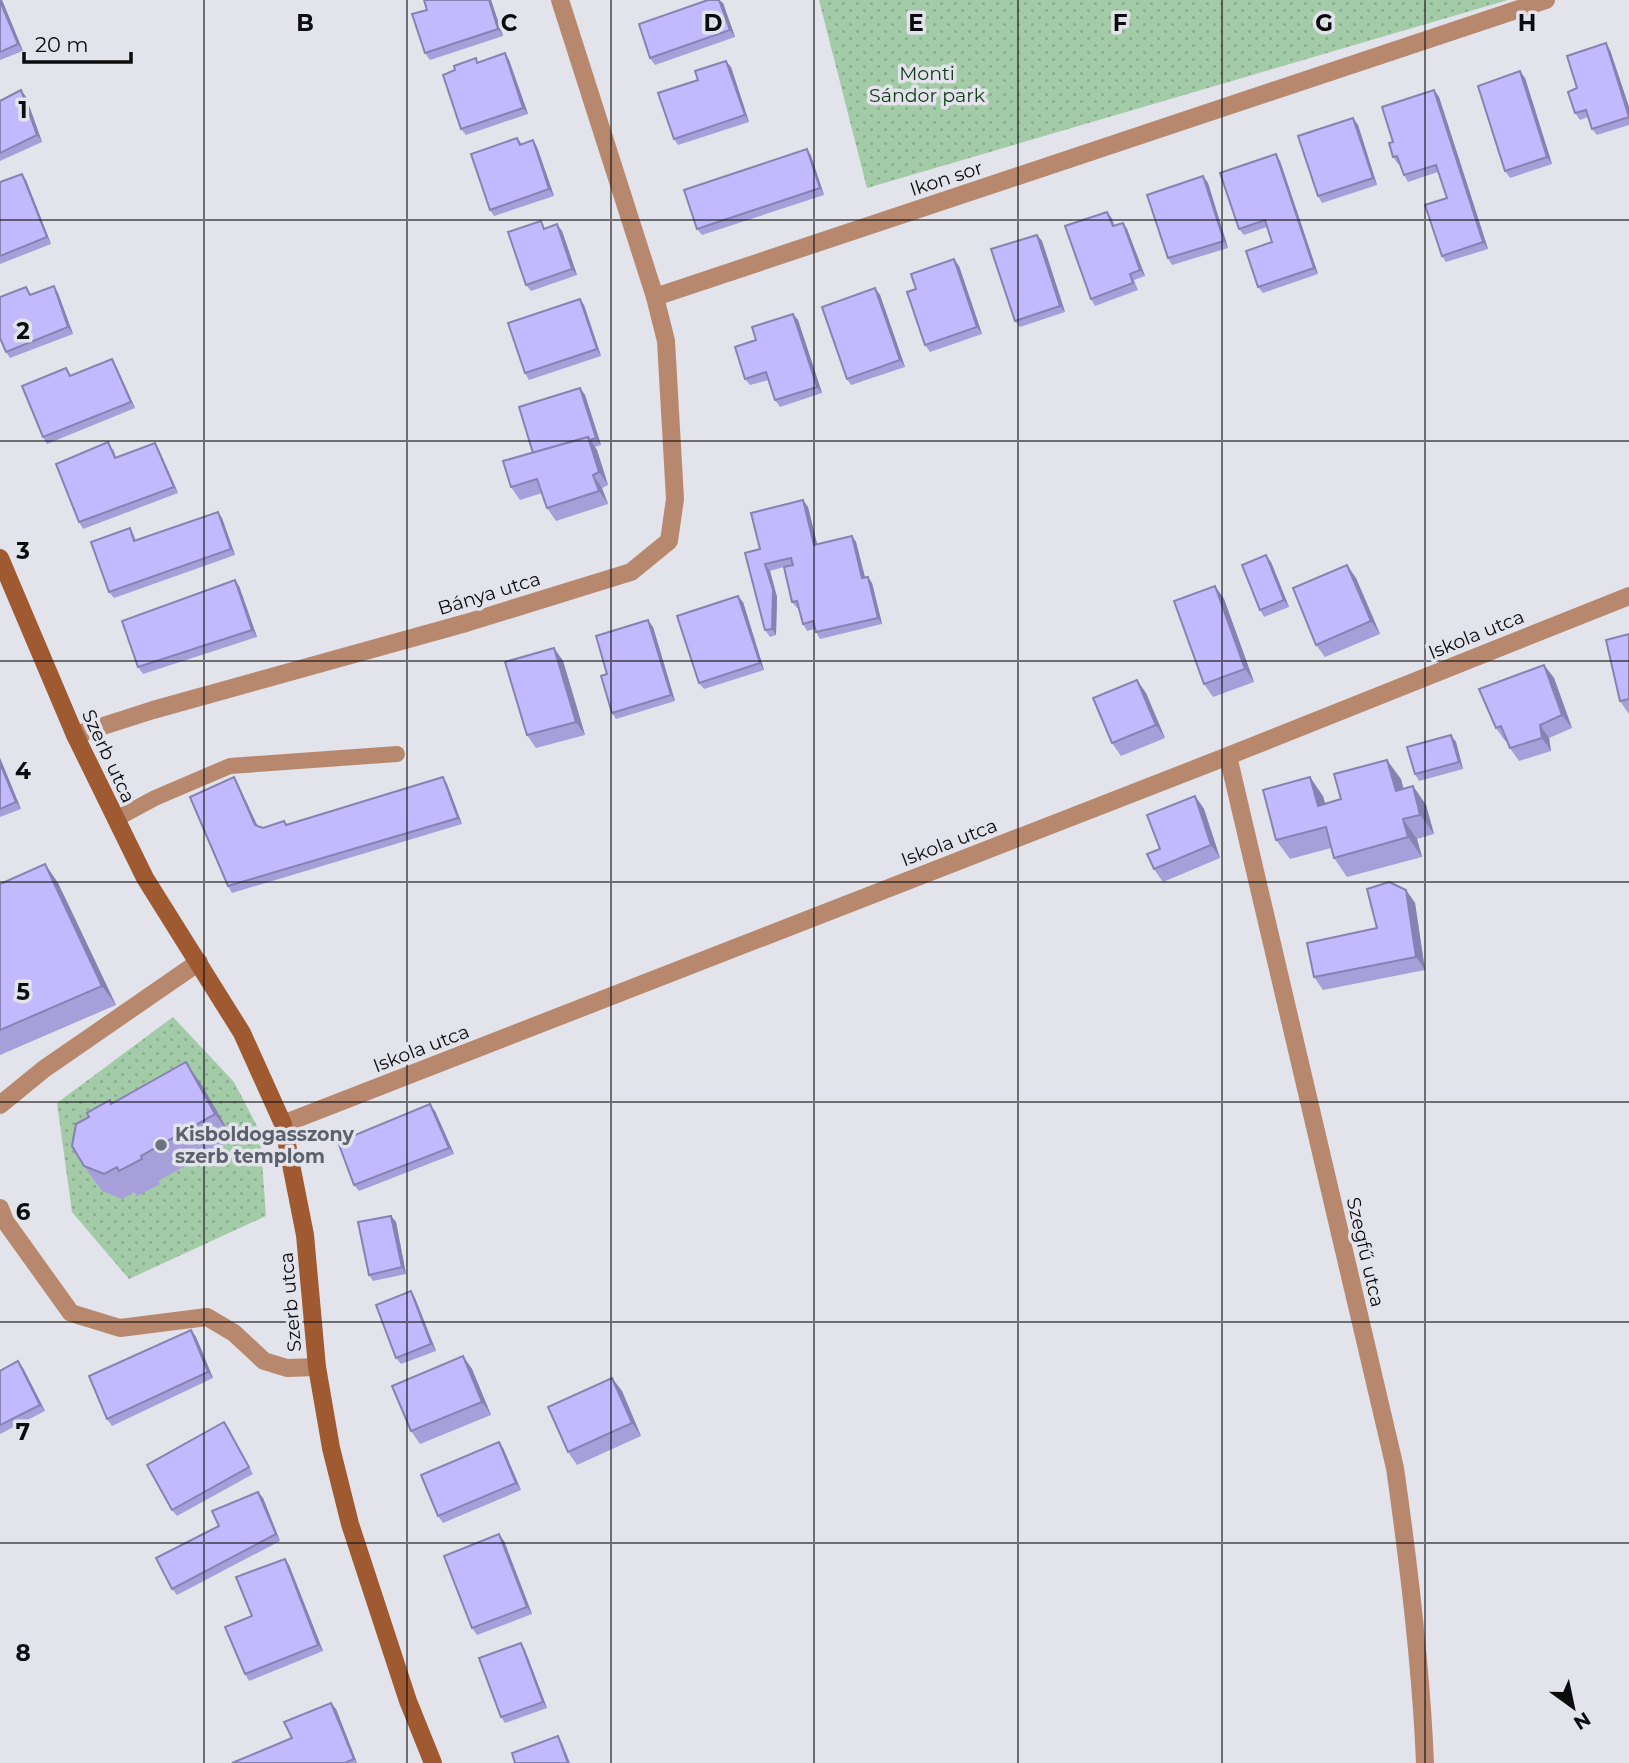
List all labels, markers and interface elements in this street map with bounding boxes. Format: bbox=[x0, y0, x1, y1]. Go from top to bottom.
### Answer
text: B bbox=[296, 9, 314, 37]
text: C bbox=[501, 9, 518, 37]
text: D bbox=[704, 9, 723, 37]
text: E bbox=[908, 9, 924, 37]
text: F bbox=[1113, 9, 1128, 37]
text: G bbox=[1315, 9, 1333, 37]
text: H bbox=[1518, 9, 1536, 37]
scale bar bbox=[24, 21, 131, 65]
text: 20 m bbox=[35, 32, 89, 57]
park label: Monti Sándor park bbox=[869, 62, 986, 107]
text: 1 bbox=[18, 96, 28, 124]
street label: Ikon sor bbox=[907, 156, 985, 201]
text: 2 bbox=[16, 317, 30, 345]
text: 3 bbox=[15, 537, 30, 565]
street label: Bánya utca bbox=[435, 567, 543, 620]
street label: Iskola utca bbox=[1425, 605, 1527, 664]
street label: Szerb utca bbox=[77, 706, 140, 806]
text: 4 bbox=[15, 757, 31, 785]
street label: Iskola utca bbox=[898, 814, 1001, 871]
text: 5 bbox=[16, 978, 30, 1006]
street label: Iskola utca bbox=[370, 1020, 473, 1077]
place label: Kisboldogasszony szerb templom bbox=[175, 1123, 355, 1168]
marker: Kisboldogasszony szerb templom bbox=[153, 1137, 169, 1153]
street label: Szegfű utca bbox=[1342, 1195, 1389, 1309]
text: 6 bbox=[16, 1198, 31, 1226]
street label: Szerb utca bbox=[275, 1251, 306, 1353]
text: 7 bbox=[16, 1418, 30, 1446]
text: 8 bbox=[15, 1639, 31, 1667]
north arrow bbox=[1538, 1672, 1608, 1742]
text: N bbox=[1569, 1707, 1595, 1735]

